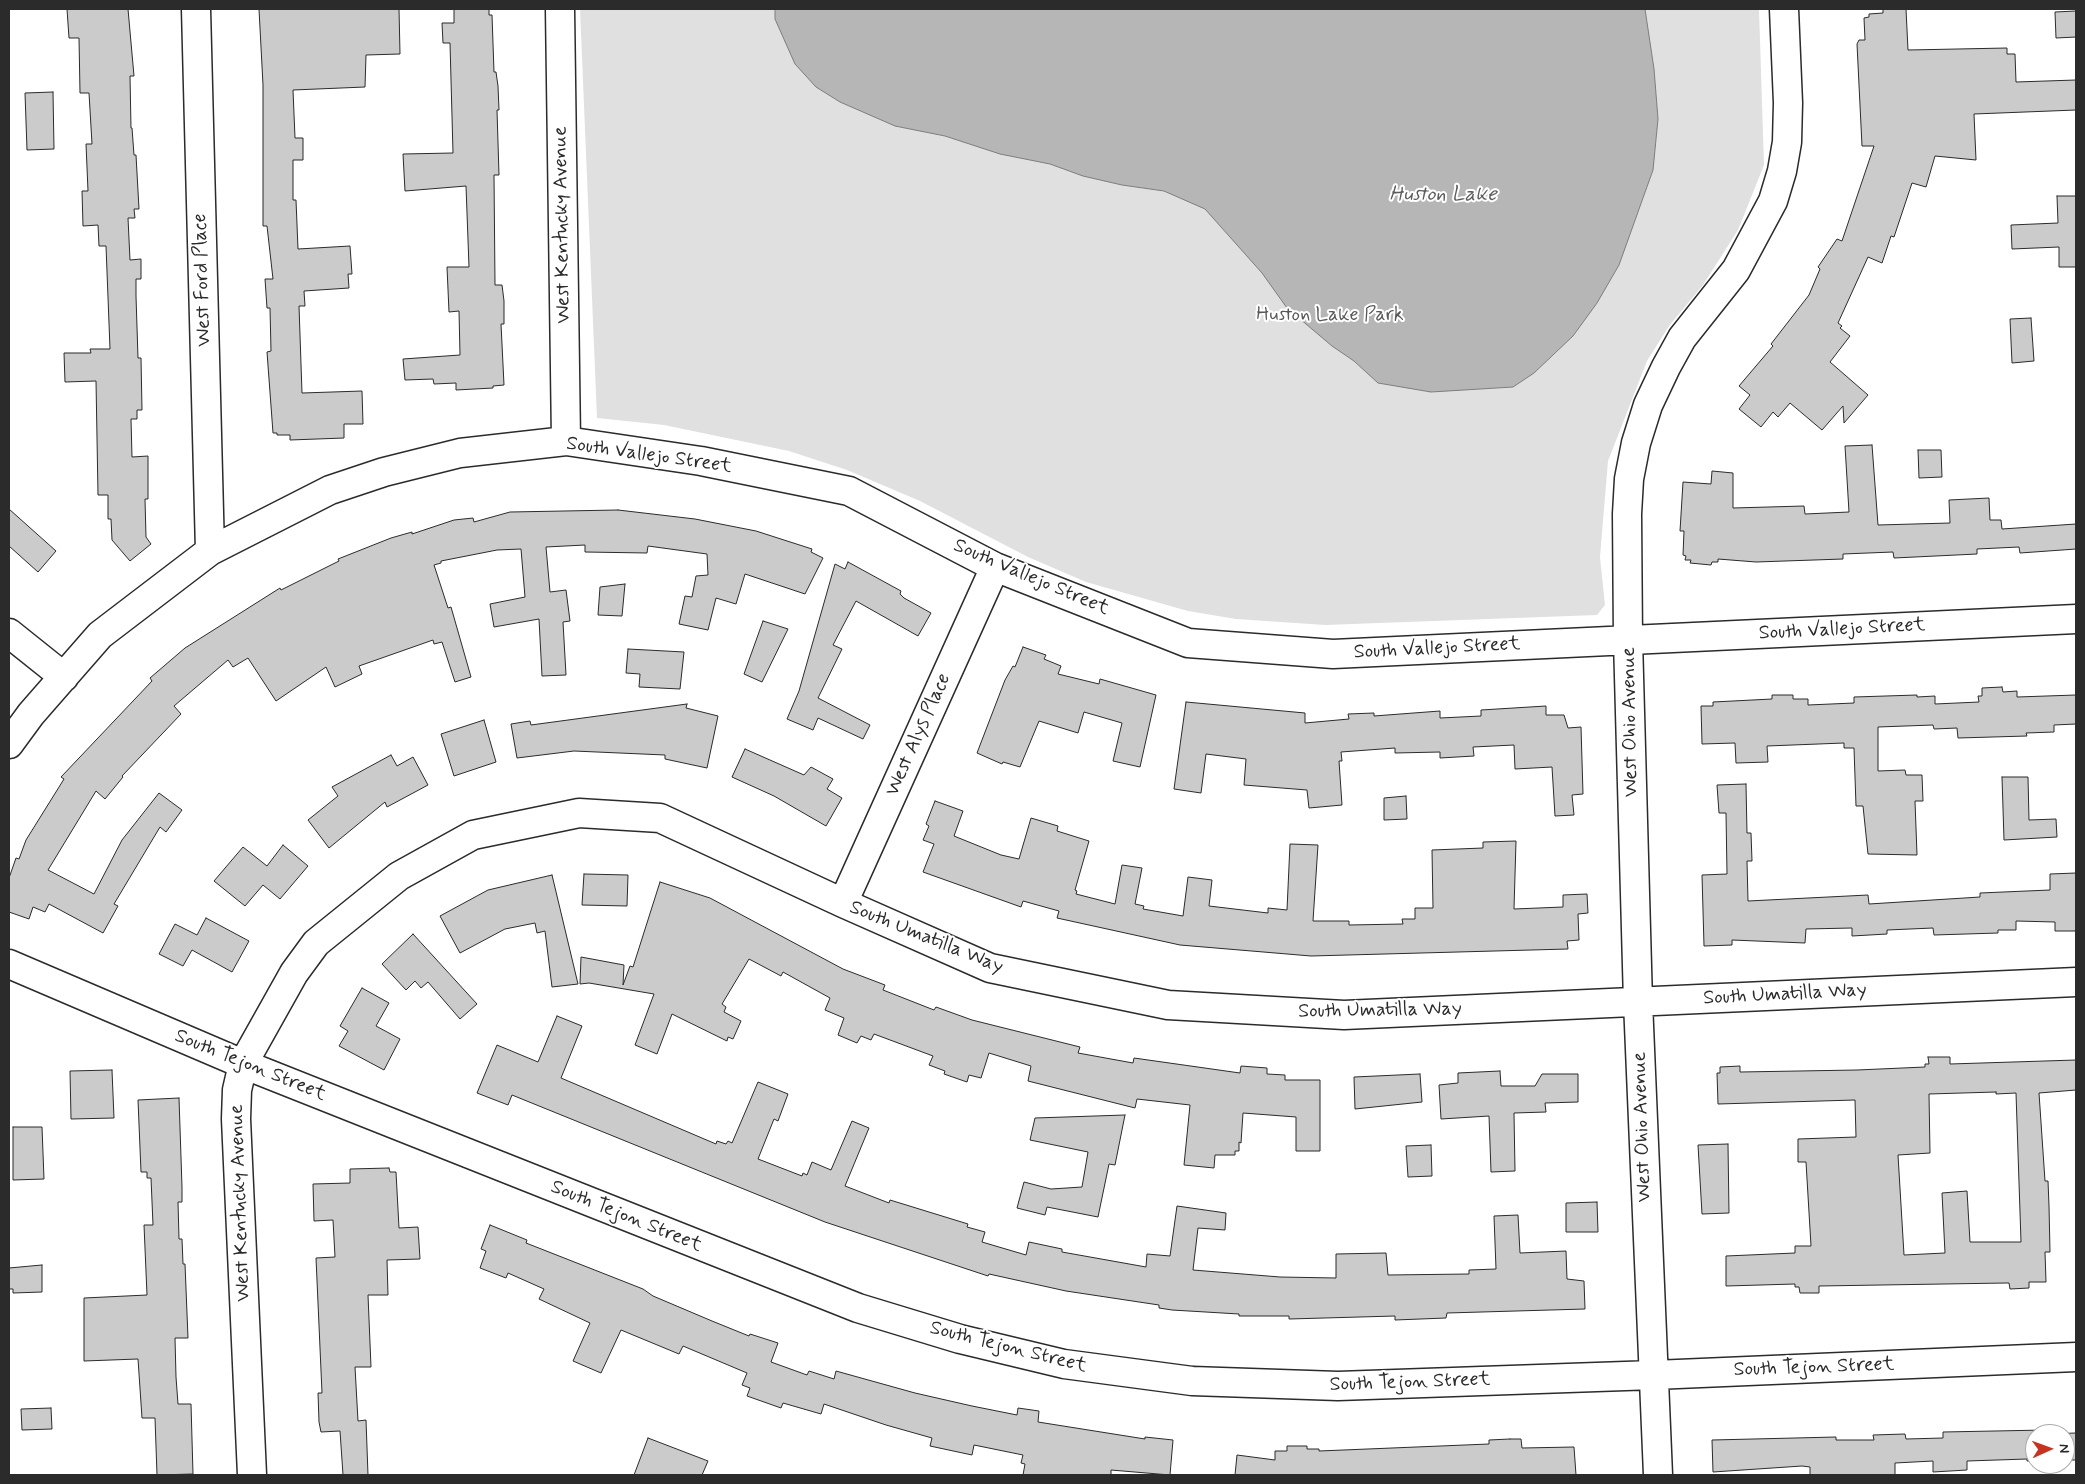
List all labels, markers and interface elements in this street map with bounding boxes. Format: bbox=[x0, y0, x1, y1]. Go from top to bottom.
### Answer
street label: West Kentucky Avenue bbox=[549, 126, 577, 324]
water label: Huston Lake bbox=[1389, 183, 1497, 209]
street label: West Ford Place bbox=[189, 213, 217, 347]
park label: Huston Lake Park bbox=[1256, 304, 1404, 328]
street label: South Vallejo Street bbox=[565, 433, 733, 479]
street label: South Vallejo Street bbox=[950, 534, 1112, 622]
street label: South Vallejo Street bbox=[1758, 614, 1926, 646]
street label: South Vallejo Street bbox=[1353, 633, 1521, 665]
street label: West Ohio Avenue bbox=[1618, 647, 1644, 797]
street label: West Alys Place bbox=[881, 670, 957, 800]
street label: South Umatilla Way bbox=[846, 896, 1006, 980]
street label: South Umatilla Way bbox=[1703, 979, 1867, 1011]
street label: South Umatilla Way bbox=[1298, 998, 1462, 1024]
street label: South Tejon Street bbox=[171, 1025, 329, 1107]
street label: West Ohio Avenue bbox=[1628, 1051, 1658, 1203]
street label: West Kentucky Avenue bbox=[226, 1104, 256, 1302]
street label: South Tejon Street bbox=[547, 1176, 705, 1258]
street label: South Tejon Street bbox=[927, 1317, 1089, 1379]
street label: South Tejon Street bbox=[1733, 1353, 1895, 1383]
street label: South Tejon Street bbox=[1329, 1368, 1491, 1398]
north arrow bbox=[2025, 1424, 2075, 1474]
text: N bbox=[2055, 1444, 2073, 1453]

